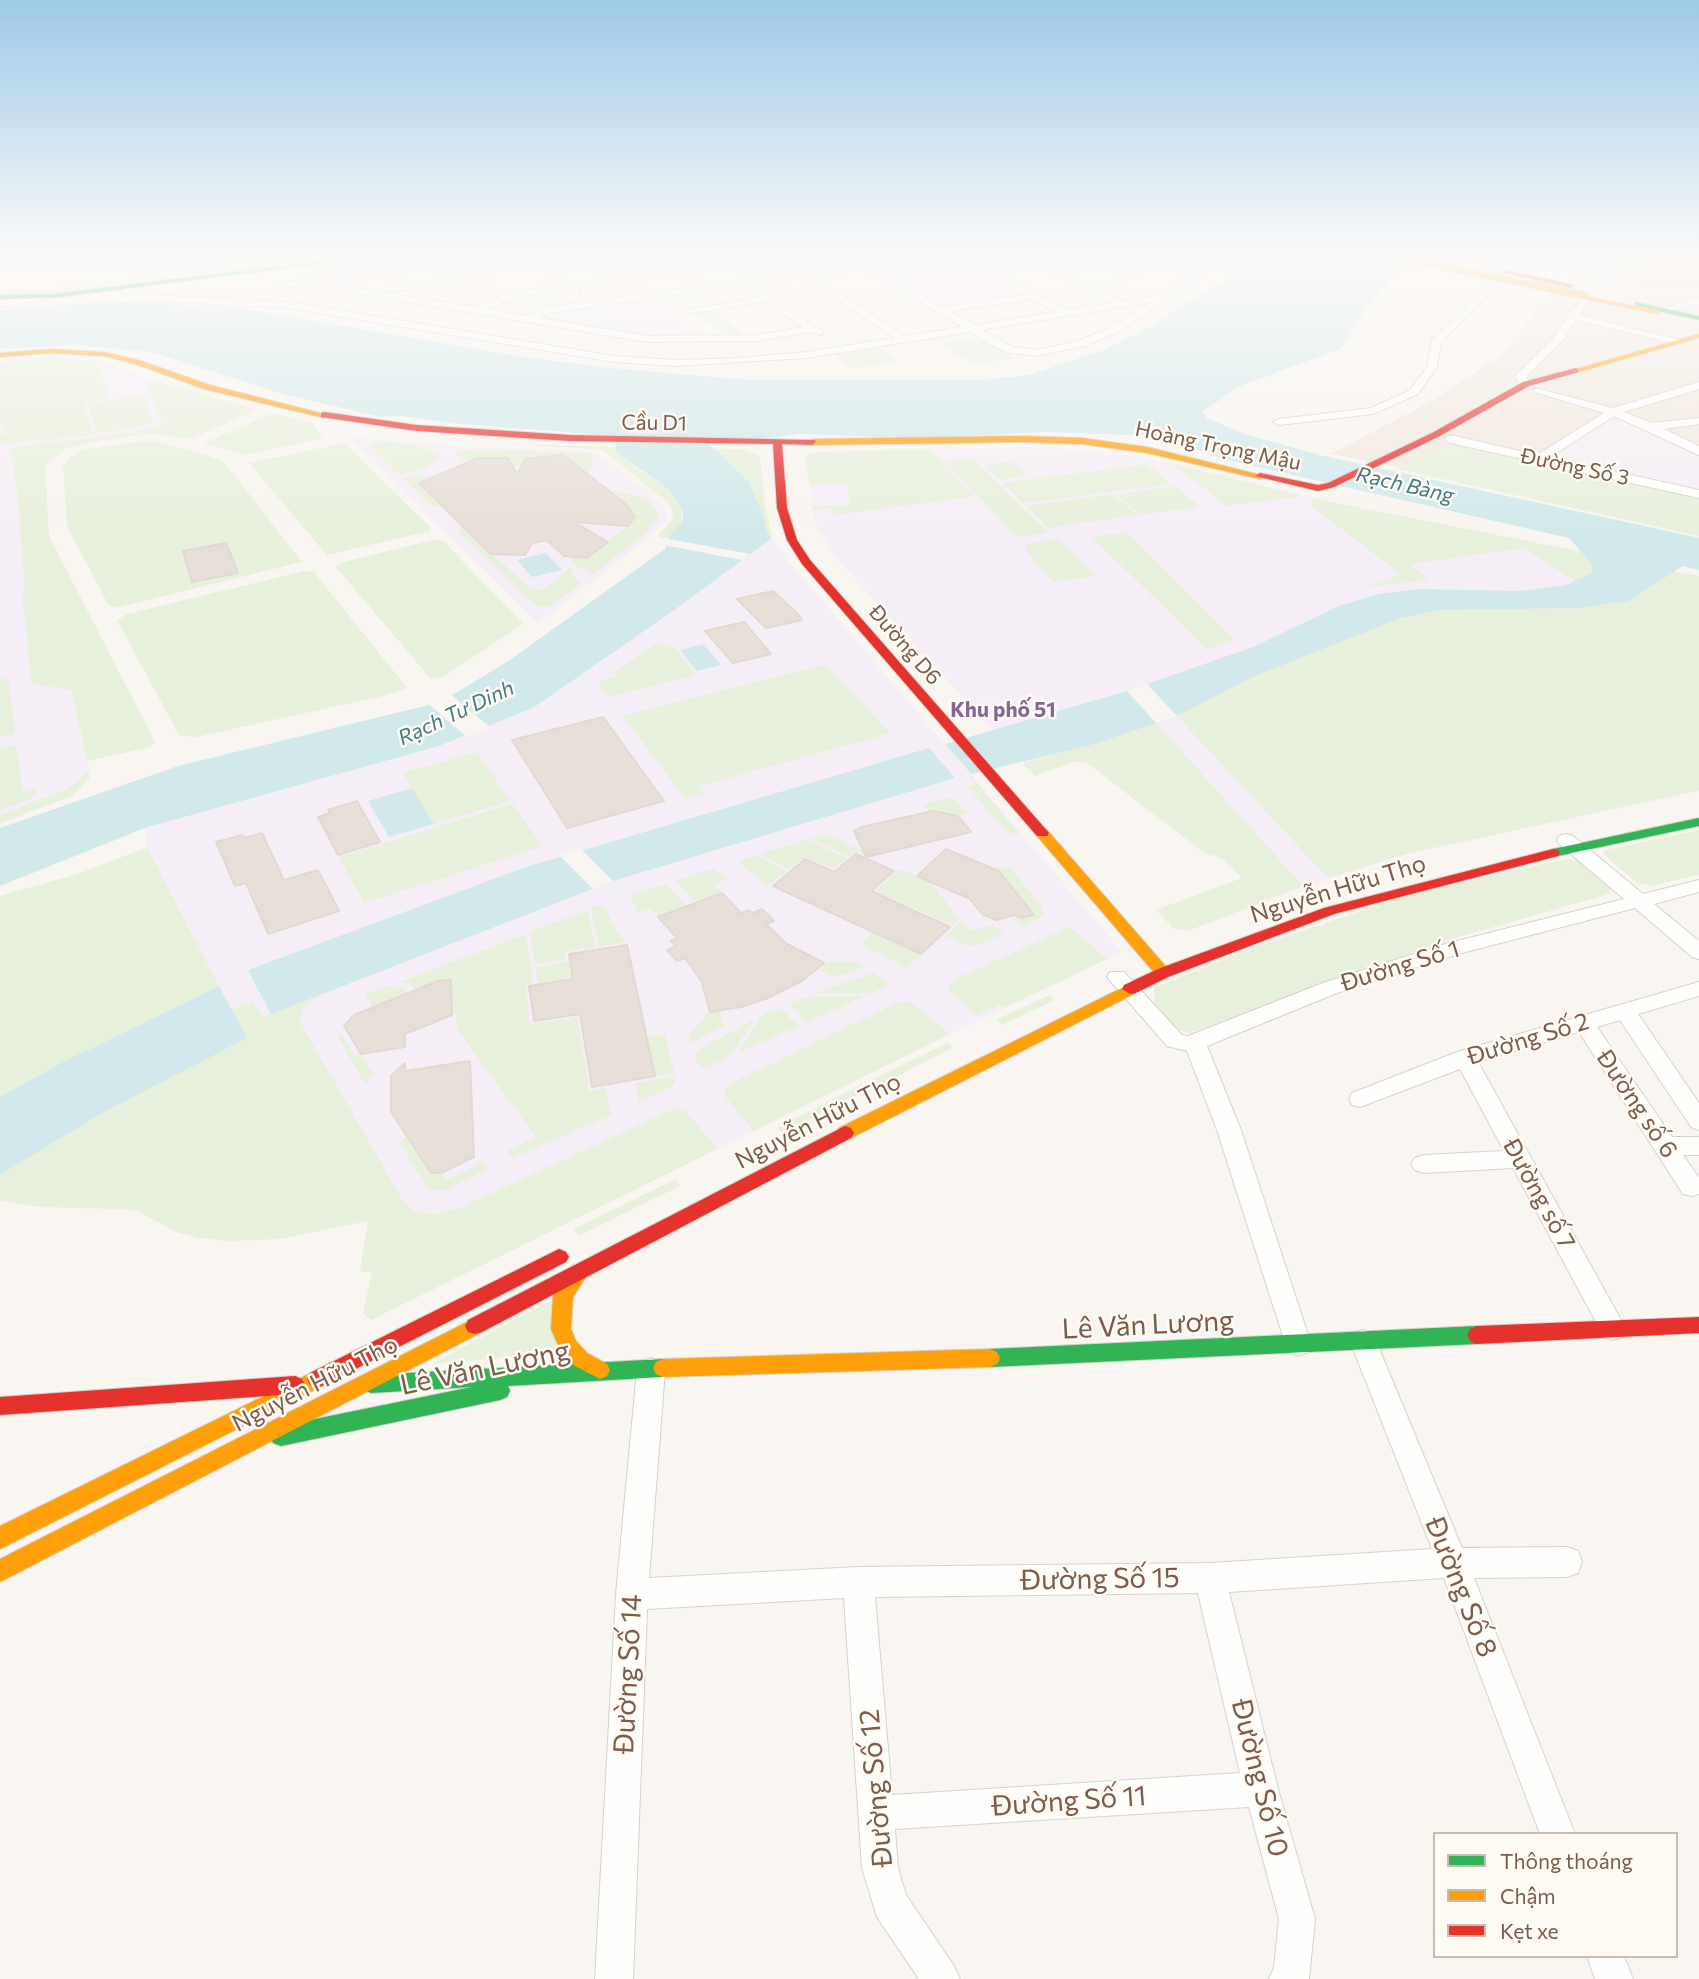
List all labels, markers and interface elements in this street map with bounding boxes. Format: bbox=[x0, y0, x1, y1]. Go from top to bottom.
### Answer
street label: Cầu D1 bbox=[621, 410, 687, 436]
street label: Hoàng Trọng Mậu bbox=[1133, 416, 1303, 476]
street label: Đường Số 3 bbox=[1518, 443, 1632, 491]
water label: Rạch Bàng bbox=[1354, 462, 1456, 508]
street label: Đường D6 bbox=[863, 600, 947, 690]
water label: Rạch Tư Dinh bbox=[394, 675, 518, 751]
district label: Khu phố 51 bbox=[950, 697, 1056, 723]
street label: Nguyễn Hữu Thọ bbox=[1247, 849, 1429, 929]
street label: Đường Số 1 bbox=[1337, 934, 1463, 998]
street label: Đường Số 2 bbox=[1464, 1007, 1592, 1071]
street label: Đường số 6 bbox=[1590, 1045, 1684, 1163]
street label: Nguyễn Hữu Thọ bbox=[730, 1067, 906, 1175]
street label: Đường số 7 bbox=[1497, 1134, 1581, 1254]
street label: Lê Văn Lương bbox=[1061, 1304, 1235, 1346]
street label: Nguyễn Hữu Thọ bbox=[227, 1330, 403, 1438]
street label: Lê Văn Lương bbox=[397, 1334, 573, 1402]
street label: Đường Số 8 bbox=[1418, 1512, 1504, 1662]
street label: Đường Số 15 bbox=[1020, 1561, 1180, 1597]
street label: Đường Số 14 bbox=[607, 1593, 649, 1755]
street label: Đường Số 10 bbox=[1224, 1696, 1296, 1860]
street label: Đường Số 12 bbox=[852, 1708, 900, 1868]
street label: Đường Số 11 bbox=[990, 1779, 1148, 1823]
legend bbox=[1433, 1832, 1678, 1958]
text: Thông thoáng bbox=[1500, 1848, 1633, 1873]
text: Chậm bbox=[1500, 1883, 1556, 1908]
text: Kẹt xe bbox=[1500, 1918, 1559, 1943]

